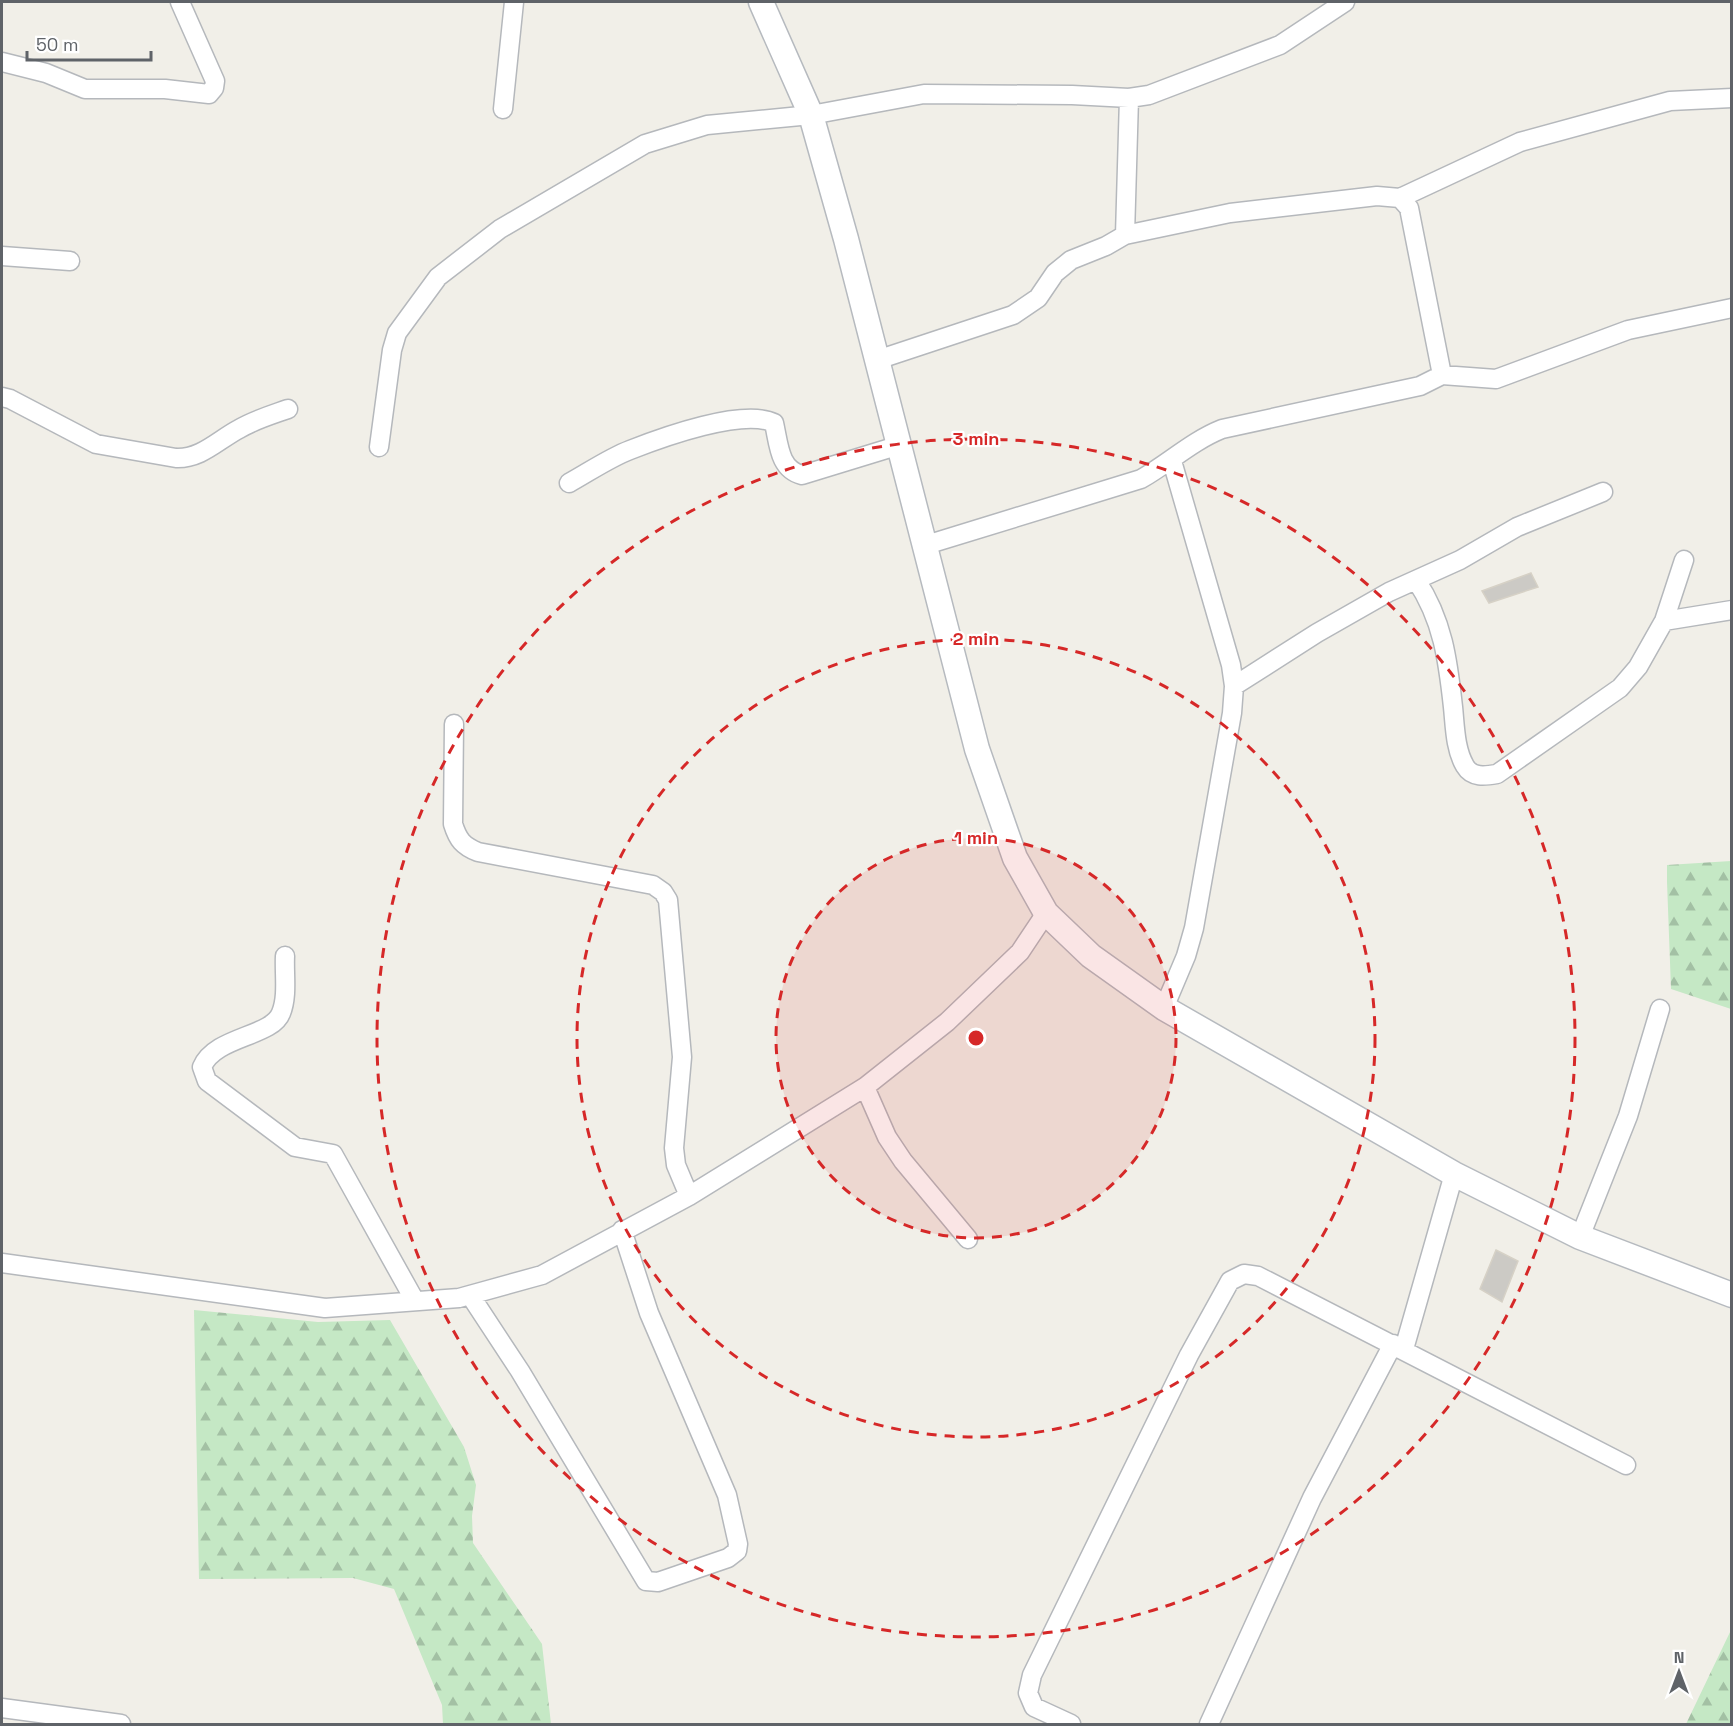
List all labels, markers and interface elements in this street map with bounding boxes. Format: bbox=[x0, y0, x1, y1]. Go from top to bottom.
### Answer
scale bar bbox=[27, 24, 152, 62]
text: 50 m bbox=[36, 33, 78, 56]
text: 3 min bbox=[953, 427, 999, 450]
text: 2 min bbox=[953, 627, 999, 650]
text: 1 min bbox=[954, 826, 998, 849]
centre of rings bbox=[966, 1028, 986, 1048]
north arrow bbox=[1649, 1642, 1709, 1702]
text: N bbox=[1674, 1647, 1684, 1668]

